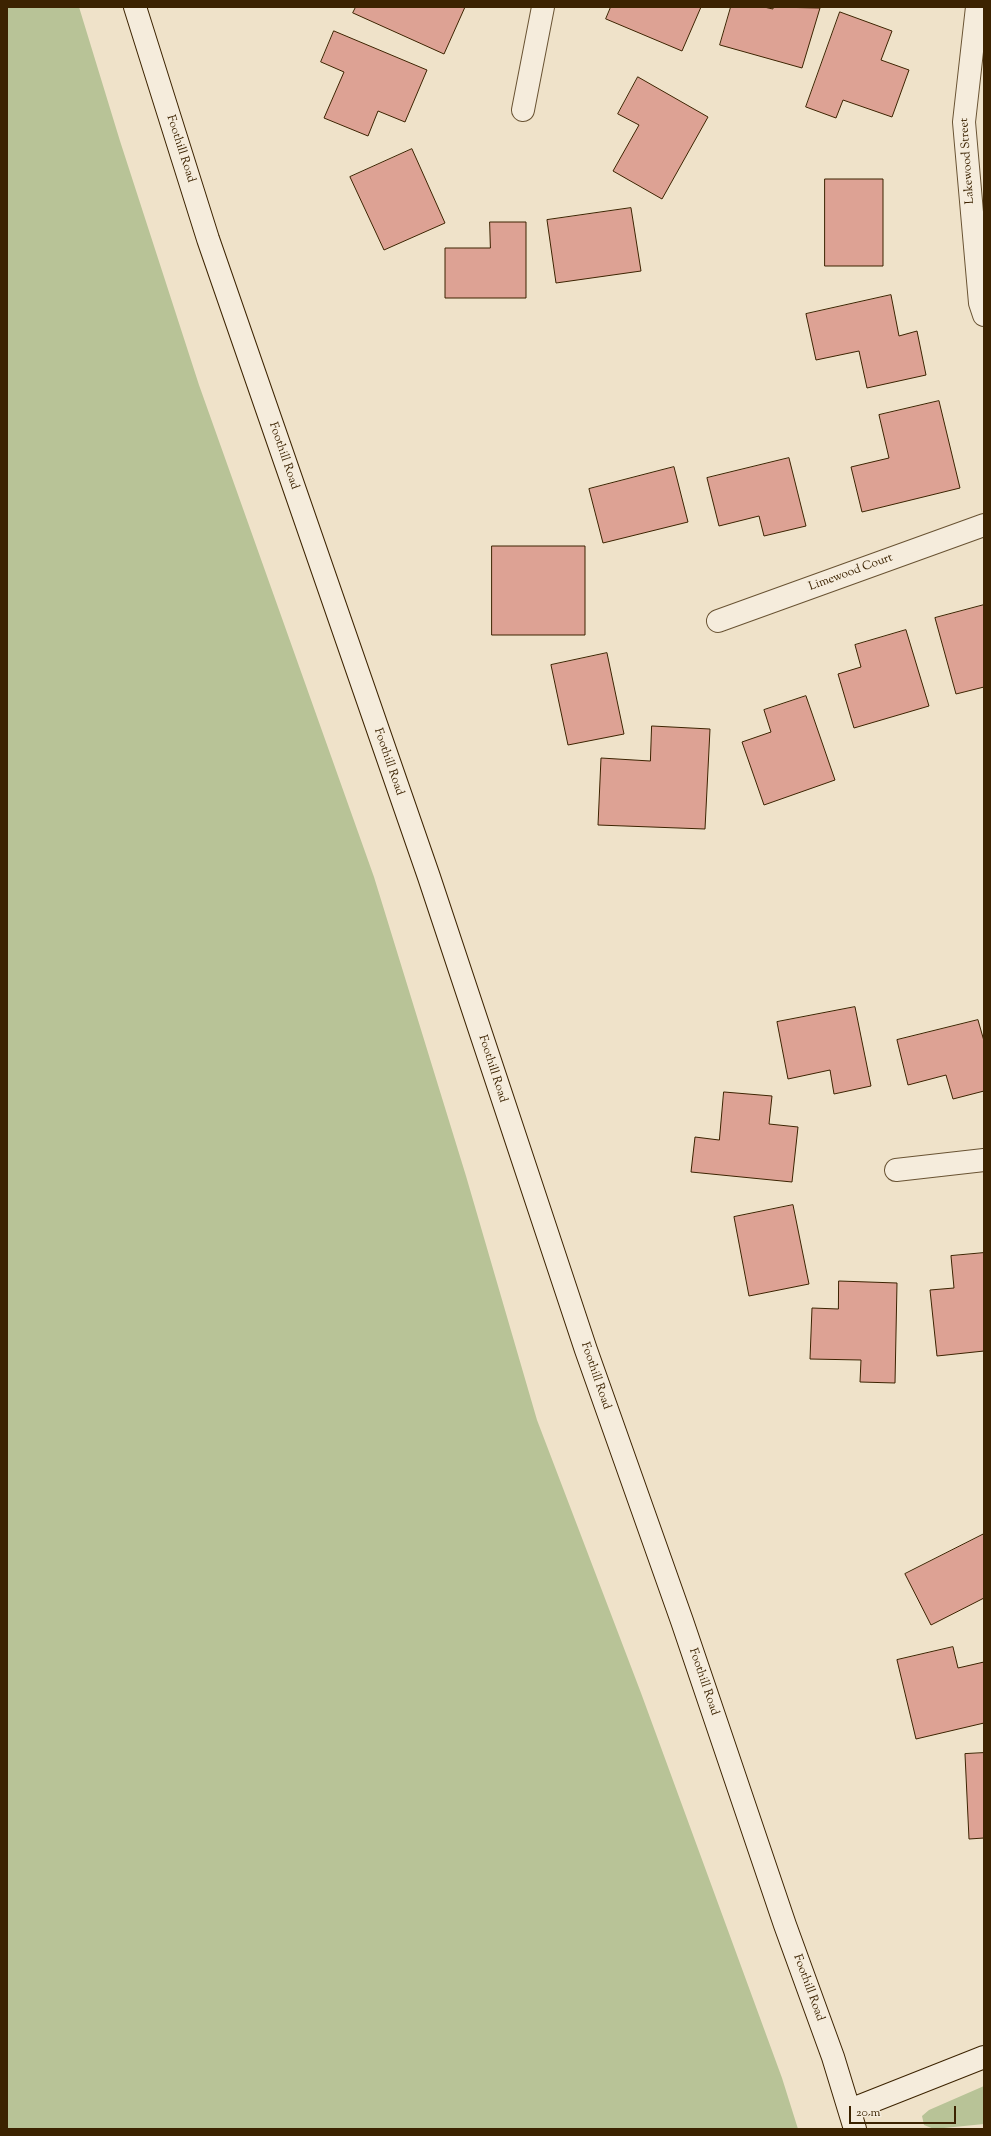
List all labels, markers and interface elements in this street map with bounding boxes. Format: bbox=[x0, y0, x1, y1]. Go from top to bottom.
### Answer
street label: Foothill Road bbox=[162, 113, 198, 185]
street label: Lakewood Street bbox=[958, 117, 978, 205]
street label: Foothill Road bbox=[265, 420, 301, 492]
street label: Limewood Court bbox=[807, 551, 895, 595]
street label: Foothill Road bbox=[370, 726, 406, 798]
street label: Foothill Road bbox=[474, 1033, 510, 1105]
street label: Foothill Road bbox=[577, 1340, 613, 1412]
street label: Foothill Road bbox=[685, 1646, 721, 1718]
street label: Foothill Road bbox=[789, 1952, 827, 2024]
scale bar bbox=[851, 2098, 958, 2124]
text: 20 m bbox=[856, 2104, 880, 2122]

